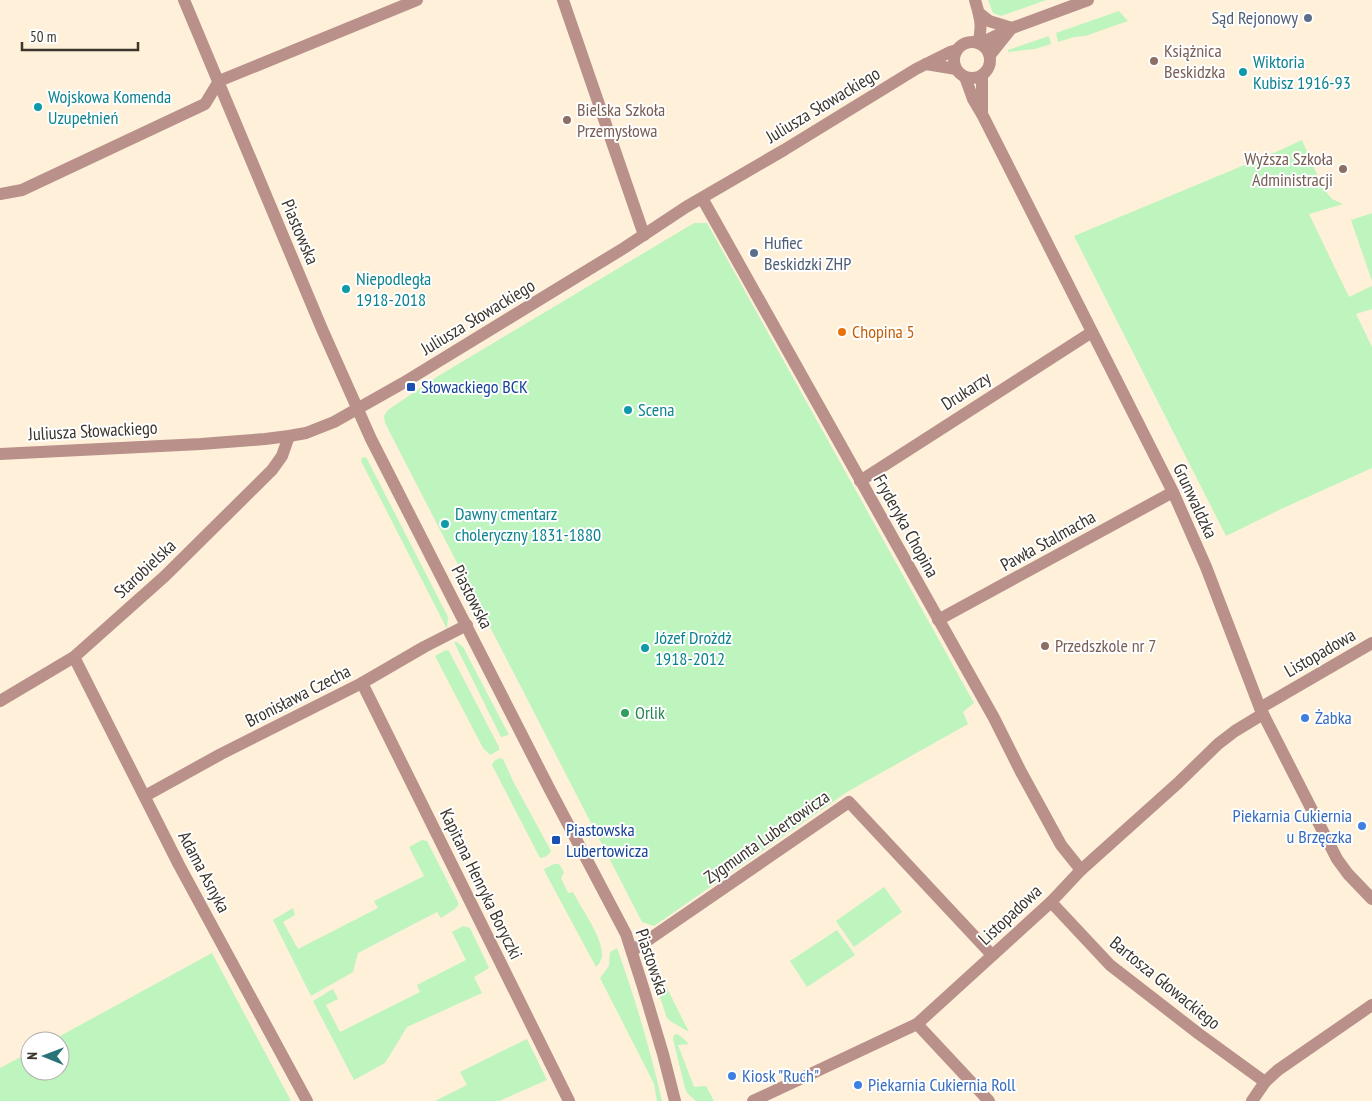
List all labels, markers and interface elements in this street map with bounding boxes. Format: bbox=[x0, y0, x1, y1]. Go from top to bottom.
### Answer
place label: Sąd Rejonowy bbox=[1211, 6, 1298, 29]
marker: Sąd Rejonowy bbox=[1302, 12, 1314, 24]
scale bar bbox=[22, 20, 139, 52]
text: 50 m bbox=[30, 27, 56, 46]
place label: Książnica Beskidzka bbox=[1164, 39, 1225, 83]
place label: Wiktoria Kubisz 1916-93 bbox=[1253, 50, 1351, 94]
marker: Książnica Beskidzka bbox=[1148, 55, 1160, 67]
street label: Juliusza Słowackiego bbox=[761, 61, 884, 148]
marker: Wiktoria Kubisz 1916-93 bbox=[1237, 66, 1249, 78]
place label: Wojskowa Komenda Uzupełnień bbox=[48, 85, 171, 129]
place label: Bielska Szkoła Przemysłowa bbox=[577, 98, 665, 142]
marker: Wojskowa Komenda Uzupełnień bbox=[32, 101, 44, 113]
marker: Bielska Szkoła Przemysłowa bbox=[561, 114, 573, 126]
place label: Wyższa Szkoła Administracji bbox=[1244, 147, 1333, 191]
marker: Wyższa Szkoła Administracji bbox=[1337, 163, 1349, 175]
street label: Piastowska bbox=[276, 196, 324, 268]
place label: Hufiec Beskidzki ZHP bbox=[764, 231, 851, 275]
marker: Hufiec Beskidzki ZHP bbox=[748, 247, 760, 259]
place label: Niepodległa 1918-2018 bbox=[356, 267, 431, 311]
street label: Juliusza Słowackiego bbox=[416, 273, 539, 360]
marker: Niepodległa 1918-2018 bbox=[340, 283, 352, 295]
place label: Chopina 5 bbox=[852, 320, 915, 343]
marker: Chopina 5 bbox=[836, 326, 848, 338]
street label: Drukarzy bbox=[937, 366, 995, 415]
place label: Słowackiego BCK bbox=[421, 375, 528, 398]
marker: Słowackiego BCK bbox=[405, 381, 417, 393]
place label: Scena bbox=[638, 398, 674, 421]
marker: Scena bbox=[622, 404, 634, 416]
street label: Juliusza Słowackiego bbox=[27, 416, 158, 445]
street label: Grunwaldzka bbox=[1168, 460, 1223, 542]
street label: Fryderyka Chopina bbox=[869, 470, 944, 582]
place label: Dawny cmentarz choleryczny 1831-1880 bbox=[455, 502, 601, 546]
street label: Pawła Stalmacha bbox=[996, 505, 1099, 576]
marker: Dawny cmentarz choleryczny 1831-1880 bbox=[439, 518, 451, 530]
street label: Starobielska bbox=[109, 534, 180, 603]
street label: Piastowska bbox=[447, 561, 498, 633]
street label: Listopadowa bbox=[1280, 623, 1359, 682]
place label: Józef Drożdż 1918-2012 bbox=[654, 626, 732, 670]
place label: Przedszkole nr 7 bbox=[1055, 634, 1156, 657]
marker: Przedszkole nr 7 bbox=[1039, 640, 1051, 652]
marker: Józef Drożdż 1918-2012 bbox=[639, 642, 651, 654]
street label: Bronisława Czecha bbox=[241, 659, 354, 732]
place label: Orlik bbox=[635, 701, 665, 724]
place label: Żabka bbox=[1315, 706, 1352, 729]
marker: Orlik bbox=[619, 707, 631, 719]
marker: Żabka bbox=[1299, 712, 1311, 724]
street label: Zygmunta Lubertowicza bbox=[700, 785, 834, 888]
place label: Piekarnia Cukiernia u Brzęczka bbox=[1233, 804, 1352, 848]
street label: Kapitana Henryka Boryczki bbox=[435, 805, 528, 963]
place label: Piastowska Lubertowicza bbox=[566, 818, 648, 862]
marker: Piekarnia Cukiernia u Brzęczka bbox=[1356, 820, 1368, 832]
street label: Adama Asnyka bbox=[173, 827, 236, 917]
marker: Piastowska Lubertowicza bbox=[550, 834, 562, 846]
street label: Listopadowa bbox=[973, 880, 1046, 950]
street label: Piastowska bbox=[630, 926, 675, 998]
street label: Bartosza Głowackiego bbox=[1105, 931, 1226, 1034]
north arrow bbox=[20, 1031, 70, 1081]
text: N bbox=[23, 1052, 41, 1060]
place label: Kiosk "Ruch" bbox=[742, 1064, 819, 1087]
marker: Kiosk "Ruch" bbox=[726, 1070, 738, 1082]
place label: Piekarnia Cukiernia Roll bbox=[868, 1073, 1016, 1096]
marker: Piekarnia Cukiernia Roll bbox=[852, 1079, 864, 1091]

